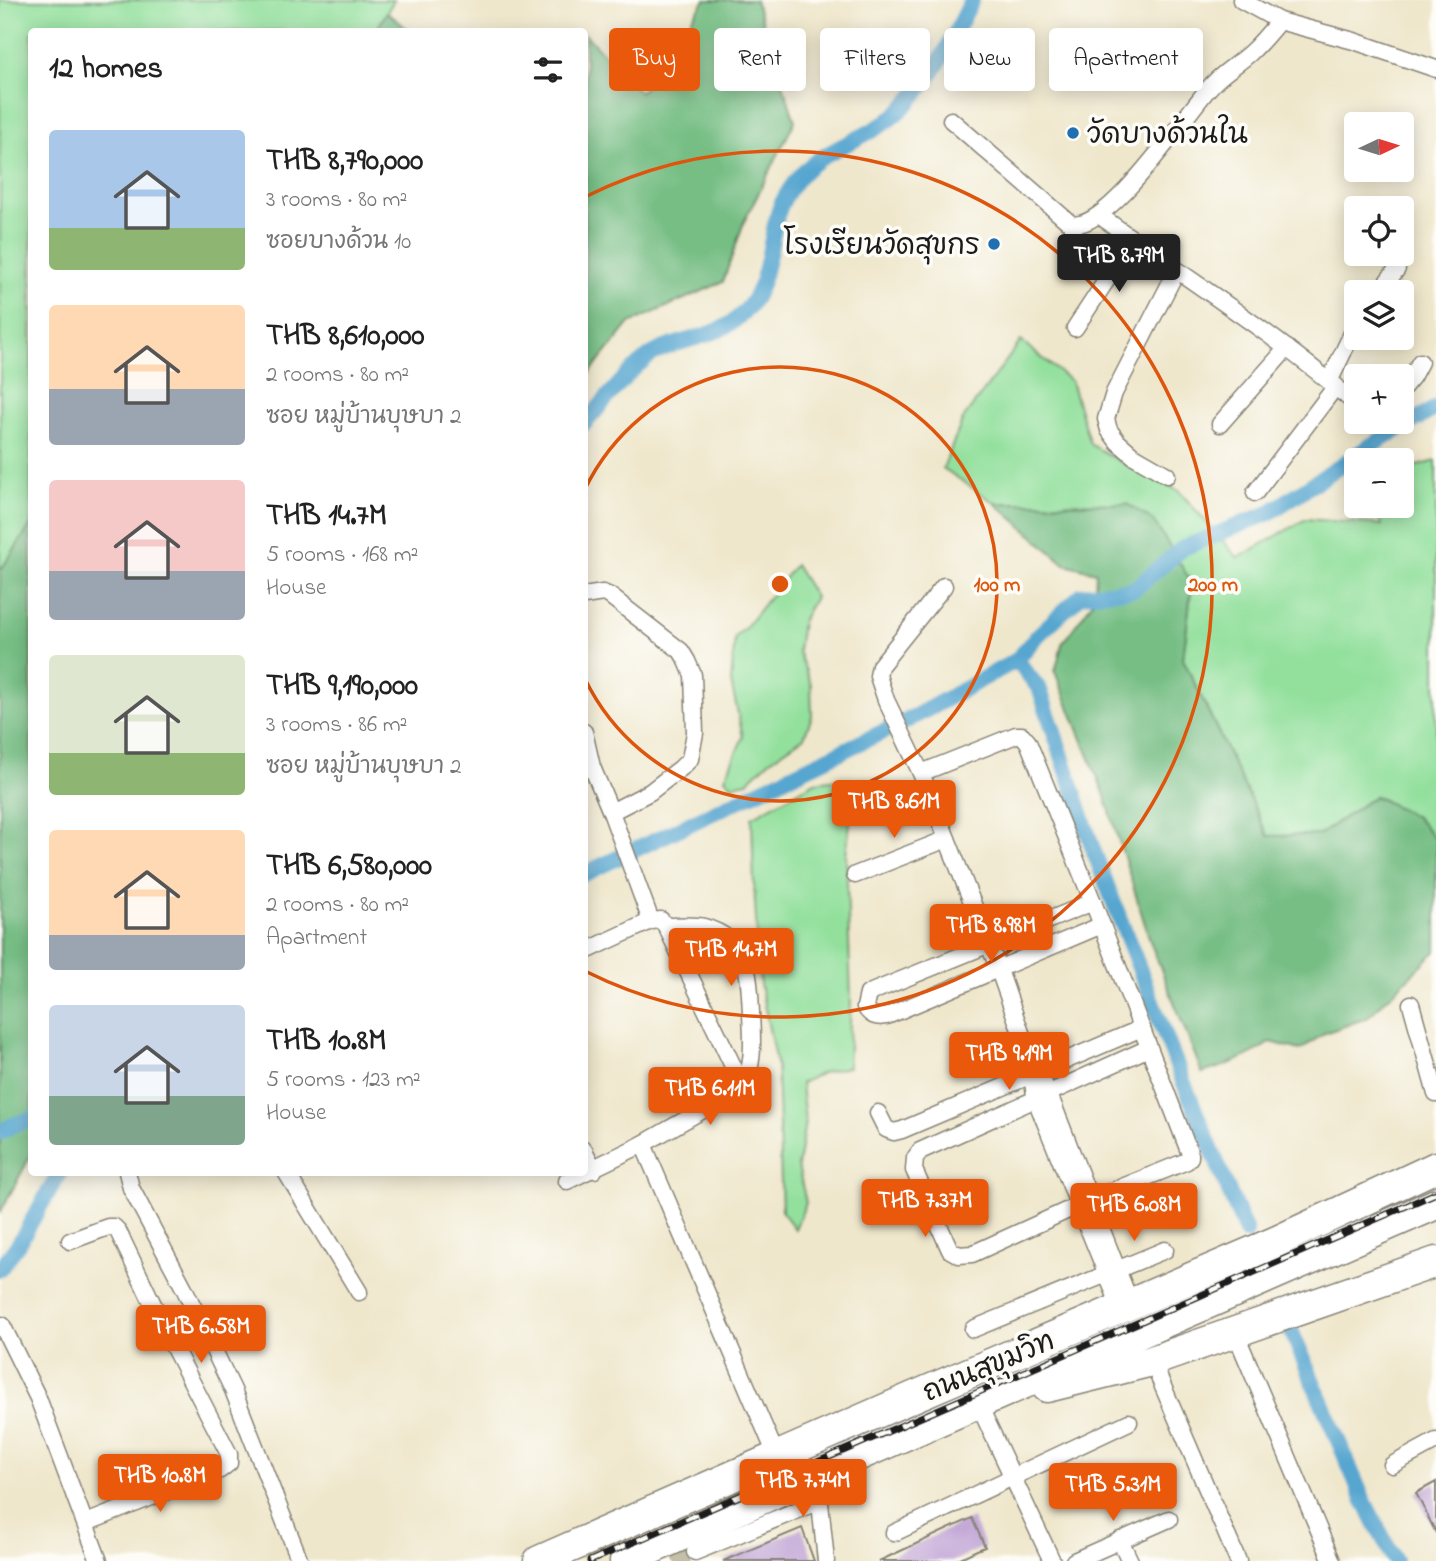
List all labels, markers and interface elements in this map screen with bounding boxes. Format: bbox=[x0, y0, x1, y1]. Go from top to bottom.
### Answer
chip: Buy bbox=[609, 28, 700, 91]
chip: Rent bbox=[714, 28, 806, 91]
chip: Filters bbox=[820, 28, 930, 91]
chip: New bbox=[944, 28, 1035, 91]
chip: Apartment bbox=[1049, 28, 1203, 91]
text: 12 homes bbox=[49, 48, 163, 92]
icon: filters bbox=[529, 51, 567, 89]
north arrow bbox=[1344, 112, 1414, 182]
map controls bbox=[1344, 112, 1414, 518]
place label: วัดบางด้วนใน bbox=[1087, 114, 1248, 157]
marker: วัดบางด้วนใน bbox=[1065, 125, 1081, 141]
text: THB 8,790,000 bbox=[266, 140, 423, 184]
icon: home bbox=[105, 158, 189, 242]
text: 3 rooms · 80 m² bbox=[266, 184, 407, 217]
button: locate bbox=[1344, 196, 1414, 266]
place label: โรงเรียนวัดสุขกร bbox=[783, 225, 980, 268]
text: ซอยบางด้วน 10 bbox=[266, 226, 411, 259]
pin: THB 8.79M bbox=[1039, 234, 1199, 294]
marker: โรงเรียนวัดสุขกร bbox=[986, 236, 1002, 252]
text: THB 8.79M bbox=[1073, 240, 1165, 273]
button: layers bbox=[1344, 280, 1414, 350]
text: THB 8,610,000 bbox=[266, 315, 424, 359]
icon: home bbox=[105, 333, 189, 417]
text: 2 rooms · 80 m² bbox=[266, 359, 409, 392]
button: + bbox=[1344, 364, 1414, 434]
text: ซอย หมู่บ้านบุษบา 2 bbox=[266, 401, 461, 434]
button: − bbox=[1344, 448, 1414, 518]
text: THB 14.7M bbox=[266, 495, 387, 539]
icon: home bbox=[105, 508, 189, 592]
text: 5 rooms · 168 m² bbox=[266, 539, 418, 572]
text: 100 m bbox=[974, 571, 1020, 601]
text: 200 m bbox=[1187, 571, 1238, 601]
text: House bbox=[266, 572, 326, 605]
centre of rings bbox=[768, 572, 792, 596]
text: THB 9,190,000 bbox=[266, 665, 418, 709]
icon: home bbox=[105, 683, 189, 767]
text: 3 rooms · 86 m² bbox=[266, 709, 407, 742]
text: ซอย หมู่บ้านบุษบา 2 bbox=[266, 751, 461, 784]
pin: THB 8.61M bbox=[814, 780, 974, 840]
text: THB 8.61M bbox=[848, 786, 940, 819]
text: THB 6,580,000 bbox=[266, 845, 432, 889]
icon: home bbox=[105, 858, 189, 942]
text: 2 rooms · 80 m² bbox=[266, 889, 409, 922]
pin: THB 8.98M bbox=[911, 904, 1071, 964]
text: THB 8.98M bbox=[946, 910, 1036, 943]
text: Apartment bbox=[266, 922, 367, 955]
pin: THB 14.7M bbox=[651, 928, 811, 988]
text: THB 14.7M bbox=[685, 934, 777, 967]
text: THB 10.8M bbox=[266, 1020, 386, 1064]
pin: THB 9.19M bbox=[929, 1032, 1089, 1092]
icon: home bbox=[105, 1033, 189, 1117]
text: THB 9.19M bbox=[965, 1038, 1053, 1071]
text: 5 rooms · 123 m² bbox=[266, 1064, 421, 1097]
pin: THB 6.11M bbox=[630, 1068, 790, 1127]
text: THB 6.11M bbox=[664, 1073, 756, 1106]
text: House bbox=[266, 1097, 326, 1130]
pin: THB 7.37M bbox=[845, 1180, 1005, 1239]
pin: THB 6.08M bbox=[1054, 1184, 1214, 1243]
text: THB 7.37M bbox=[878, 1185, 972, 1218]
text: THB 6.08M bbox=[1086, 1189, 1182, 1222]
pin: THB 6.58M bbox=[121, 1306, 281, 1365]
text: THB 6.58M bbox=[152, 1311, 250, 1344]
street label: ถนนสุขุมวิท bbox=[917, 1322, 1062, 1414]
pin: THB 10.8M bbox=[80, 1454, 240, 1514]
text: THB 10.8M bbox=[114, 1460, 206, 1493]
pin: THB 7.74M bbox=[723, 1460, 883, 1519]
pin: THB 5.31M bbox=[1033, 1464, 1193, 1523]
text: THB 7.74M bbox=[756, 1465, 850, 1498]
text: THB 5.31M bbox=[1065, 1469, 1161, 1502]

